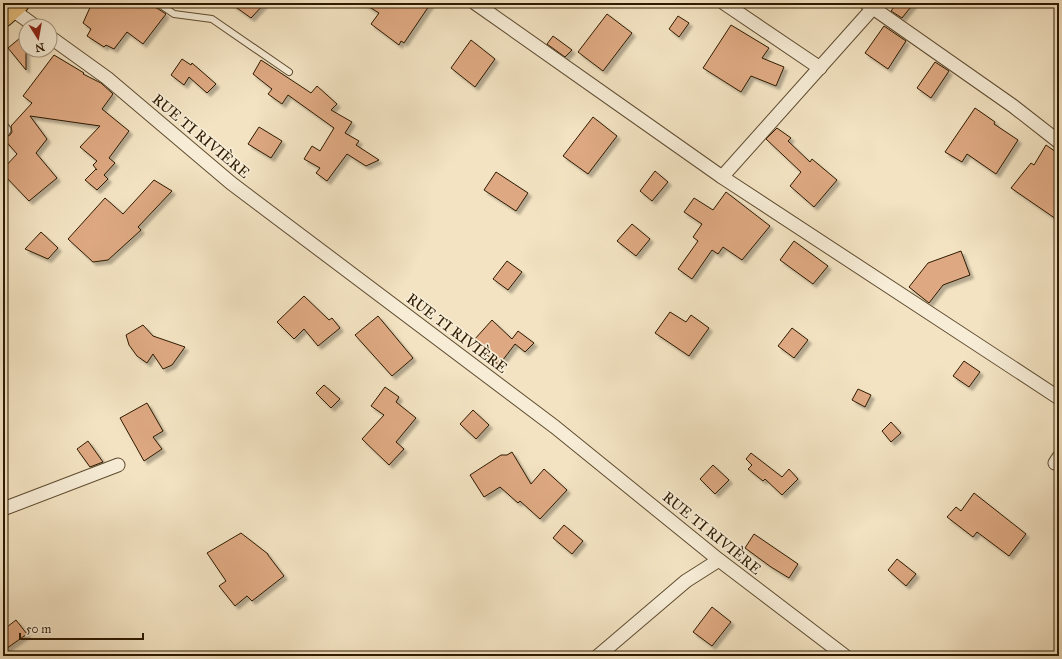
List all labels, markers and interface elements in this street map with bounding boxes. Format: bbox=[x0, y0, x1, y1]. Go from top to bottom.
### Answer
north arrow bbox=[18, 18, 58, 58]
text: N bbox=[33, 40, 46, 55]
street label: RUE TI RIVIÈRE bbox=[149, 89, 254, 182]
street label: RUE TI RIVIÈRE bbox=[403, 288, 512, 377]
street label: RUE TI RIVIÈRE bbox=[659, 487, 766, 578]
scale bar bbox=[20, 615, 143, 641]
text: 50 m bbox=[26, 622, 51, 636]

